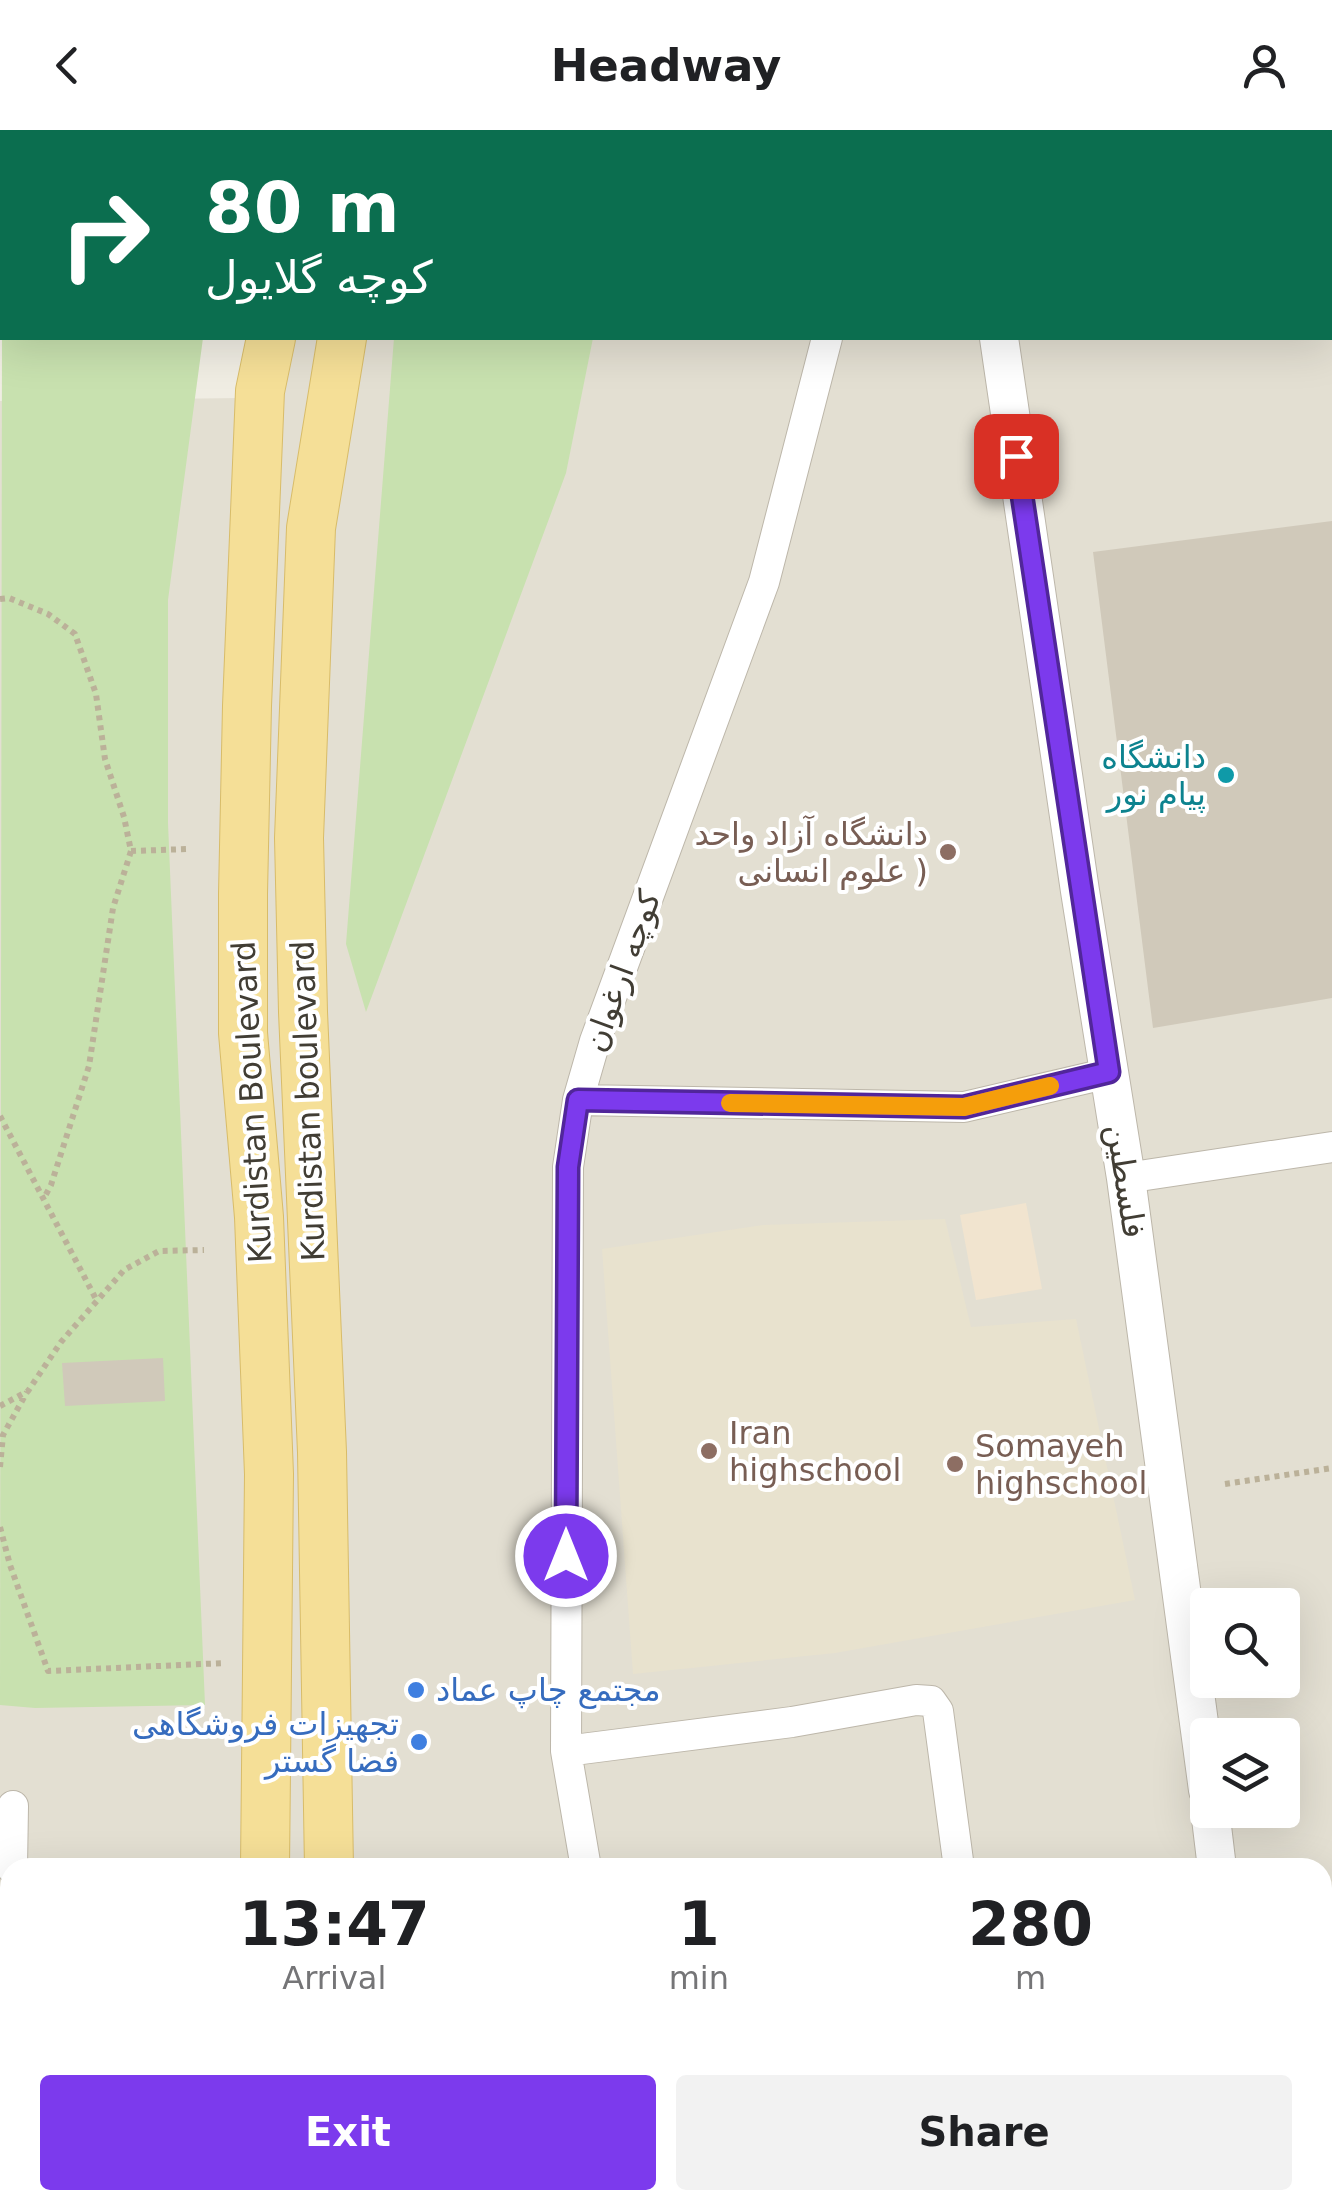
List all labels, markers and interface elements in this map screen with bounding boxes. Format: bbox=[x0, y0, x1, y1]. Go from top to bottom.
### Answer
icon: back bbox=[40, 38, 95, 93]
icon: person bbox=[1237, 38, 1292, 93]
text: Headway bbox=[551, 39, 781, 92]
text: 80 m bbox=[205, 167, 400, 249]
icon: right bbox=[40, 170, 170, 300]
text: کوچه گلایول bbox=[205, 251, 433, 304]
pin bbox=[974, 414, 1059, 499]
icon: arrive bbox=[989, 429, 1044, 484]
place label: دانشگاه پیام نور bbox=[1101, 738, 1206, 813]
marker: دانشگاه پیام نور bbox=[1215, 764, 1237, 786]
place label: دانشگاه آزاد واحد علوم انسانی ) bbox=[694, 814, 928, 890]
marker: دانشگاه آزاد واحد علوم انسانی ) bbox=[937, 841, 959, 863]
street label: کوچه ارغوان bbox=[575, 884, 669, 1057]
street label: Kurdistan Boulevard bbox=[225, 940, 279, 1264]
street label: Kurdistan boulevard bbox=[283, 940, 333, 1262]
street label: فلسطین bbox=[1098, 1121, 1154, 1241]
place label: Iran highschool bbox=[729, 1414, 901, 1489]
place label: Somayeh highschool bbox=[975, 1427, 1147, 1502]
marker: Iran highschool bbox=[698, 1440, 720, 1462]
marker: Somayeh highschool bbox=[944, 1453, 966, 1475]
position arrow bbox=[514, 1504, 618, 1608]
map controls bbox=[1190, 1588, 1300, 1828]
button: search bbox=[1190, 1588, 1300, 1698]
place label: مجتمع چاپ عماد bbox=[436, 1671, 661, 1709]
marker: مجتمع چاپ عماد bbox=[405, 1679, 427, 1701]
place label: تجهیزات فروشگاهی فضا گستر bbox=[132, 1705, 399, 1780]
button: layers bbox=[1190, 1718, 1300, 1828]
marker: تجهیزات فروشگاهی فضا گستر bbox=[408, 1731, 430, 1753]
text: 13:47 bbox=[239, 1889, 430, 1959]
text: 1 bbox=[678, 1889, 720, 1959]
text: 280 bbox=[968, 1889, 1093, 1959]
text: Arrival bbox=[282, 1959, 386, 1997]
text: min bbox=[669, 1959, 729, 1997]
text: m bbox=[1015, 1959, 1046, 1997]
button: Exit bbox=[40, 2075, 656, 2190]
button: Share bbox=[676, 2075, 1292, 2190]

